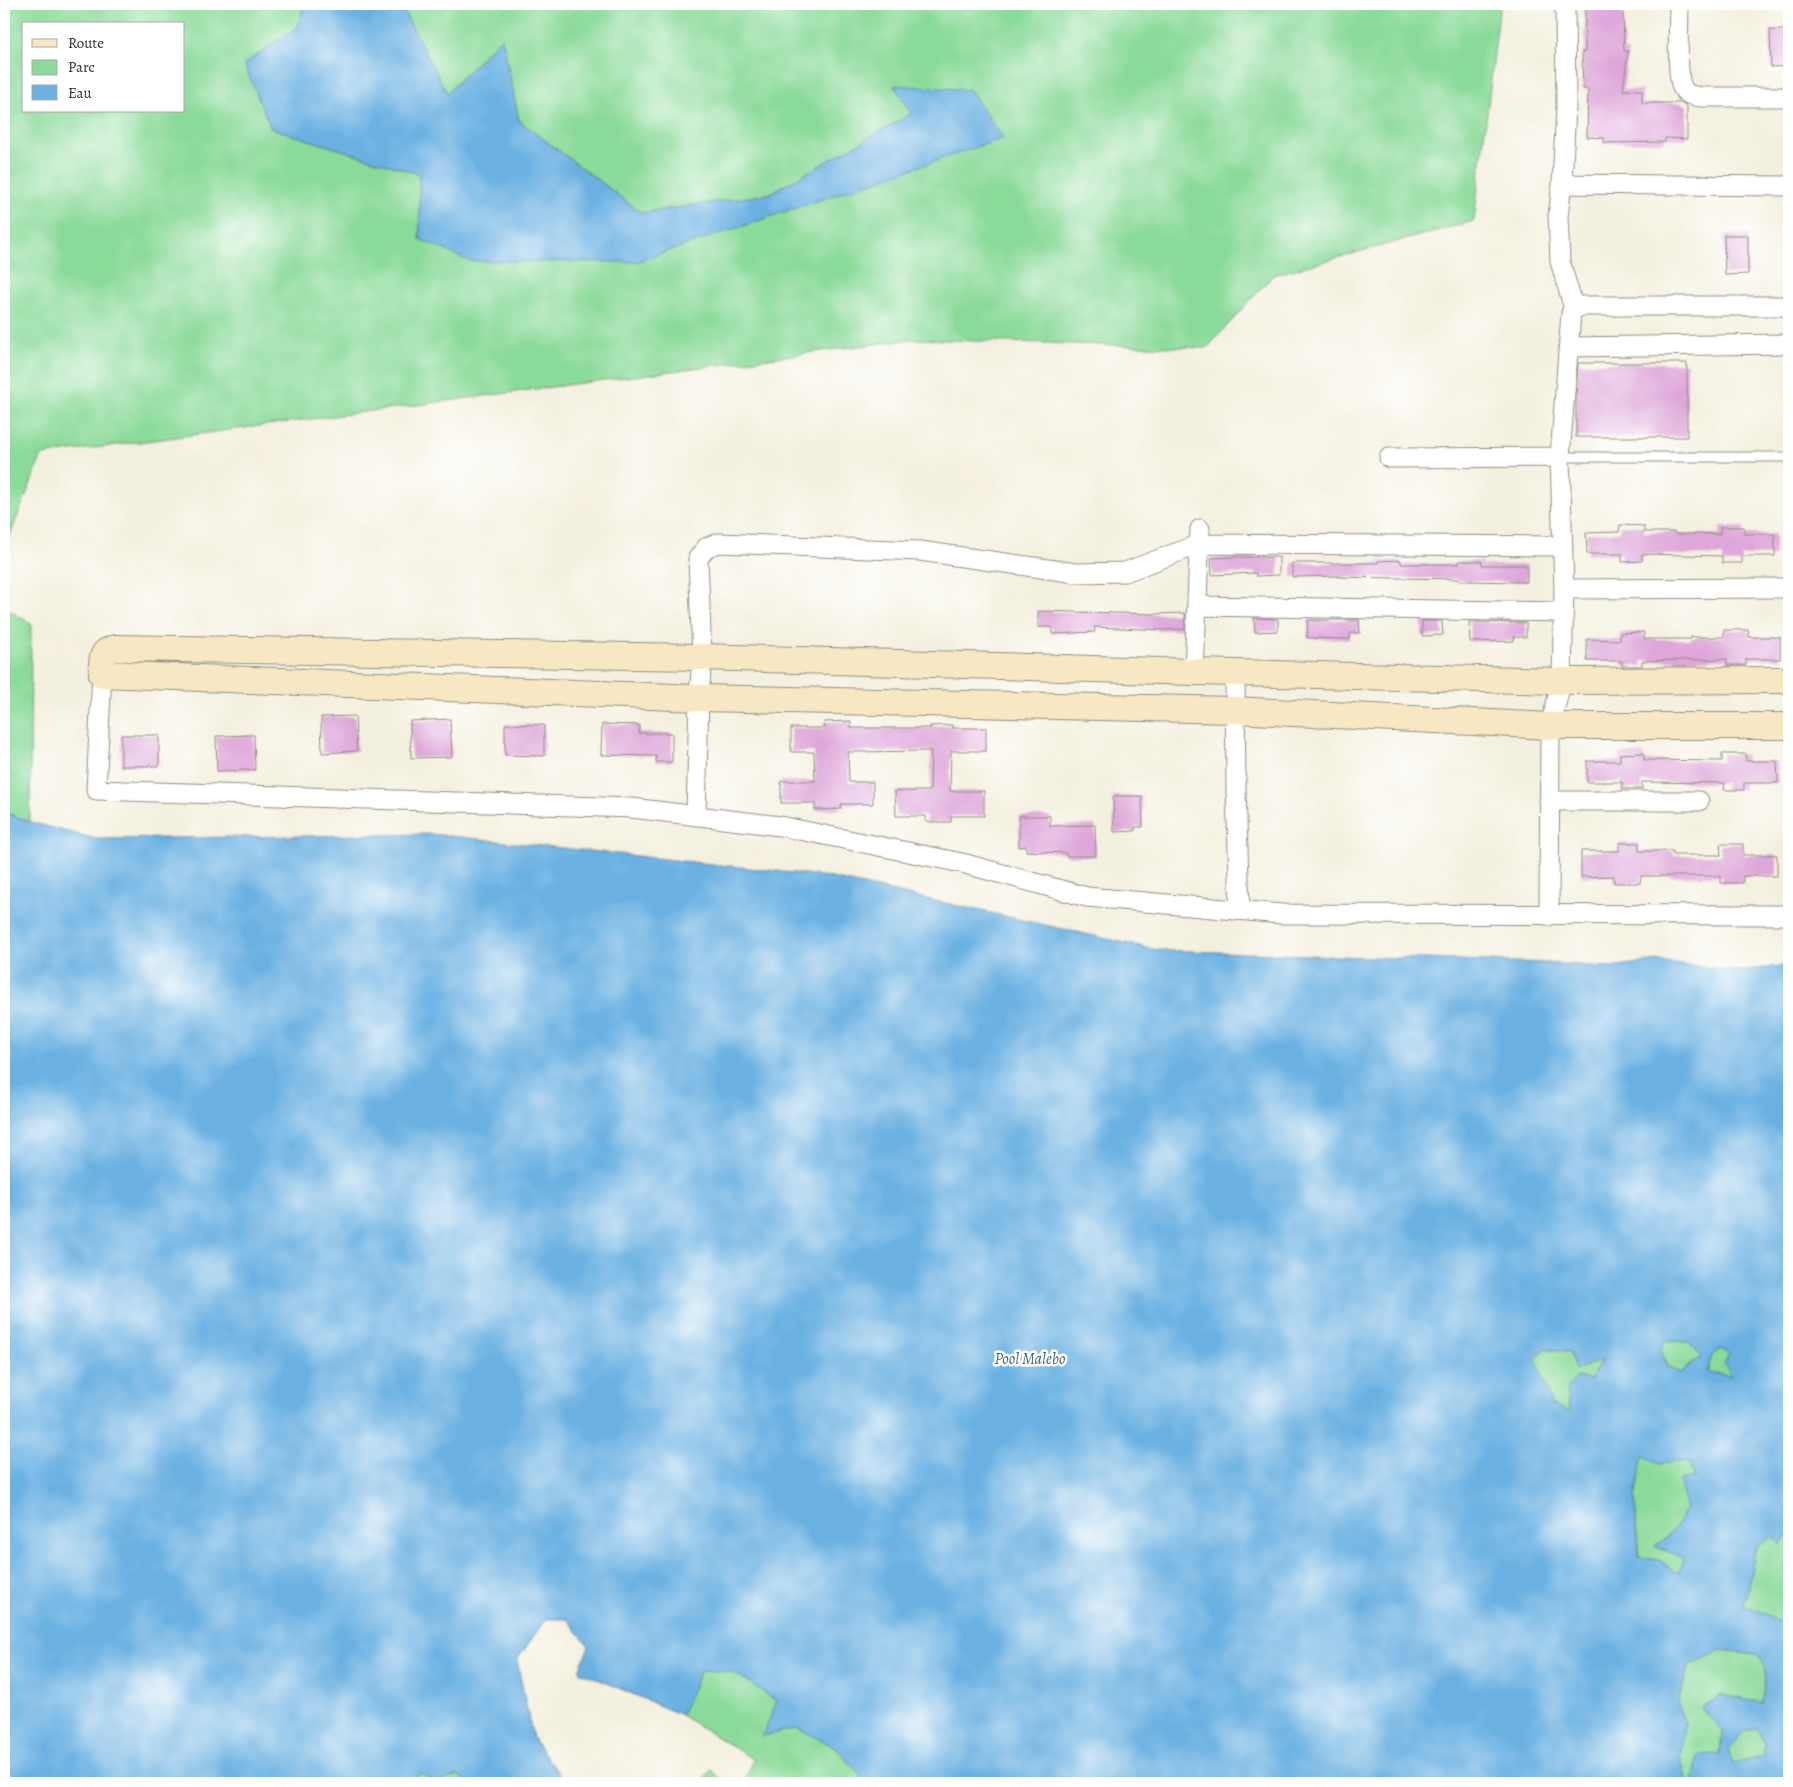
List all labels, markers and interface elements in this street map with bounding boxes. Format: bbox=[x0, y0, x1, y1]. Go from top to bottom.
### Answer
legend bbox=[22, 22, 185, 112]
text: Route bbox=[68, 33, 104, 53]
text: Parc bbox=[68, 57, 95, 77]
text: Eau bbox=[68, 83, 93, 103]
water label: Pool Malebo bbox=[995, 1348, 1065, 1370]

